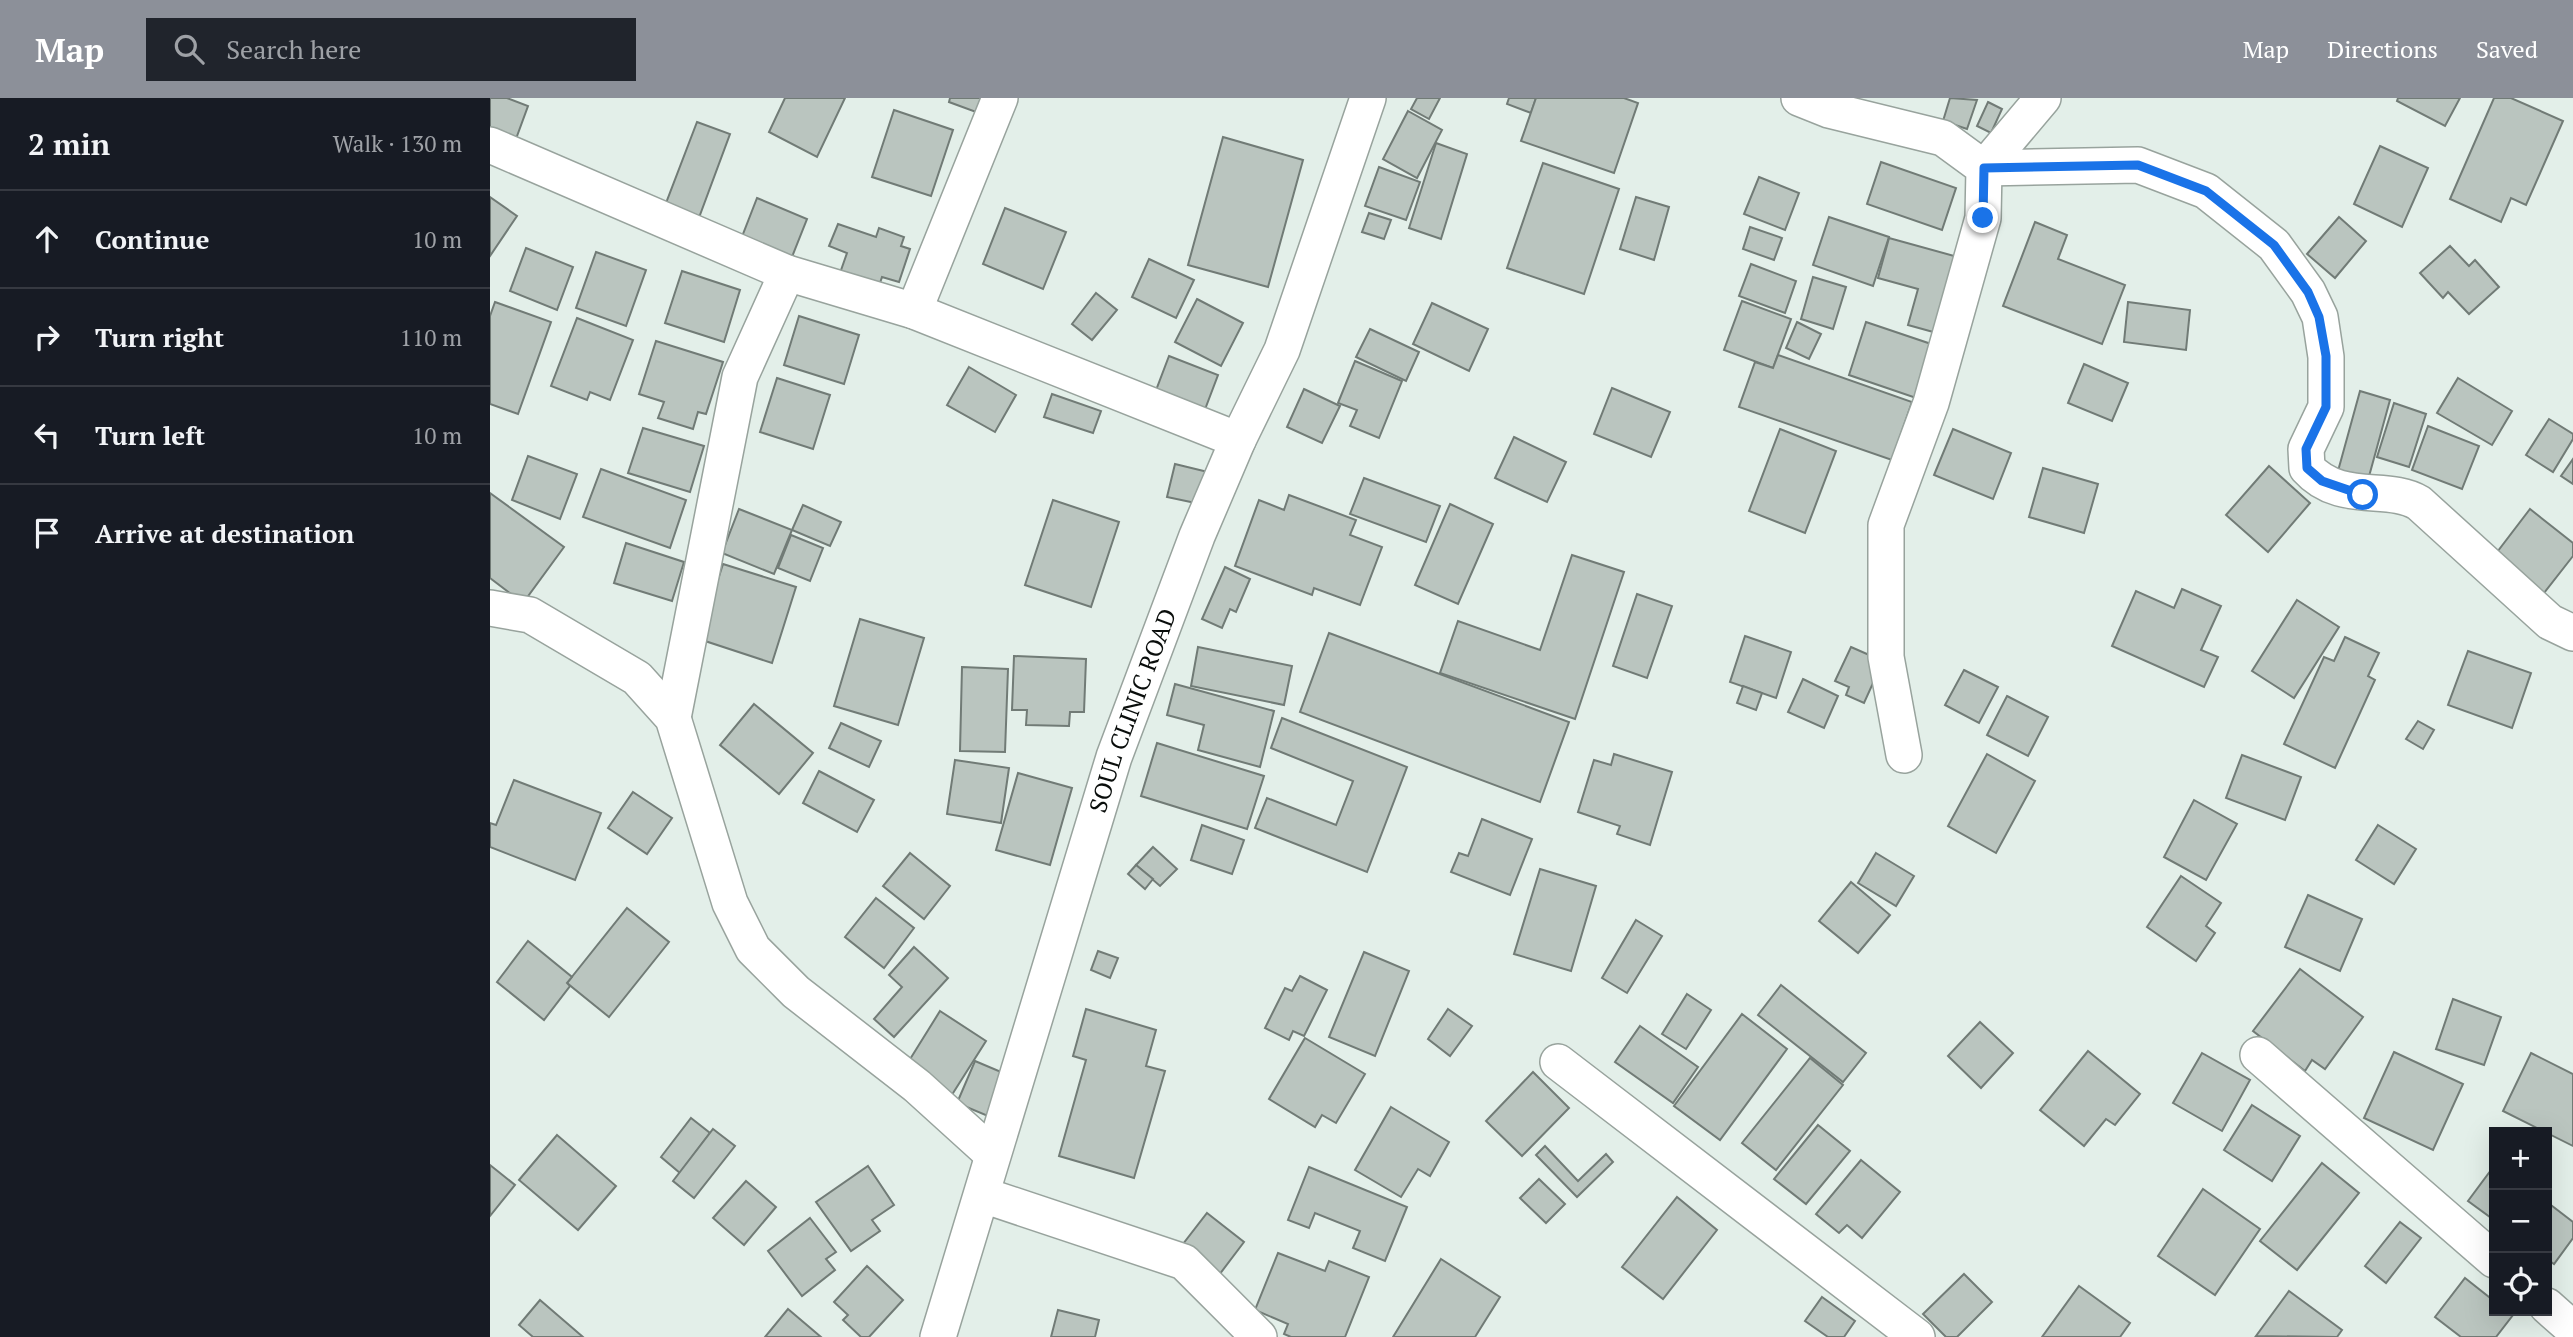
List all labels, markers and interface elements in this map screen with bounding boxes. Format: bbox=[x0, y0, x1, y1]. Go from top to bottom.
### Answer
search box bbox=[146, 18, 636, 81]
text: Map bbox=[35, 28, 104, 71]
icon: search bbox=[170, 30, 208, 68]
text: Search here bbox=[226, 32, 361, 66]
text: Map bbox=[2243, 33, 2289, 65]
text: Directions bbox=[2327, 33, 2438, 65]
text: Saved bbox=[2476, 33, 2538, 65]
text: 2 min bbox=[28, 124, 110, 164]
text: Walk · 130 m bbox=[333, 128, 462, 159]
route end bbox=[1967, 202, 1998, 233]
icon: ahead bbox=[28, 220, 66, 258]
text: Continue bbox=[95, 222, 209, 256]
text: 10 m bbox=[412, 224, 462, 255]
icon: right bbox=[28, 318, 66, 356]
text: Turn right bbox=[95, 320, 224, 354]
text: 110 m bbox=[400, 322, 462, 353]
icon: left bbox=[28, 416, 66, 454]
text: Turn left bbox=[95, 418, 205, 452]
text: 10 m bbox=[412, 420, 462, 451]
route start bbox=[2347, 479, 2378, 510]
icon: arrive bbox=[28, 514, 66, 552]
text: Arrive at destination bbox=[95, 516, 354, 550]
street label: SOUL CLINIC ROAD bbox=[1081, 604, 1183, 816]
map controls bbox=[2489, 1127, 2552, 1316]
button: + bbox=[2489, 1127, 2552, 1190]
button: − bbox=[2489, 1190, 2552, 1253]
button: locate bbox=[2489, 1253, 2552, 1316]

